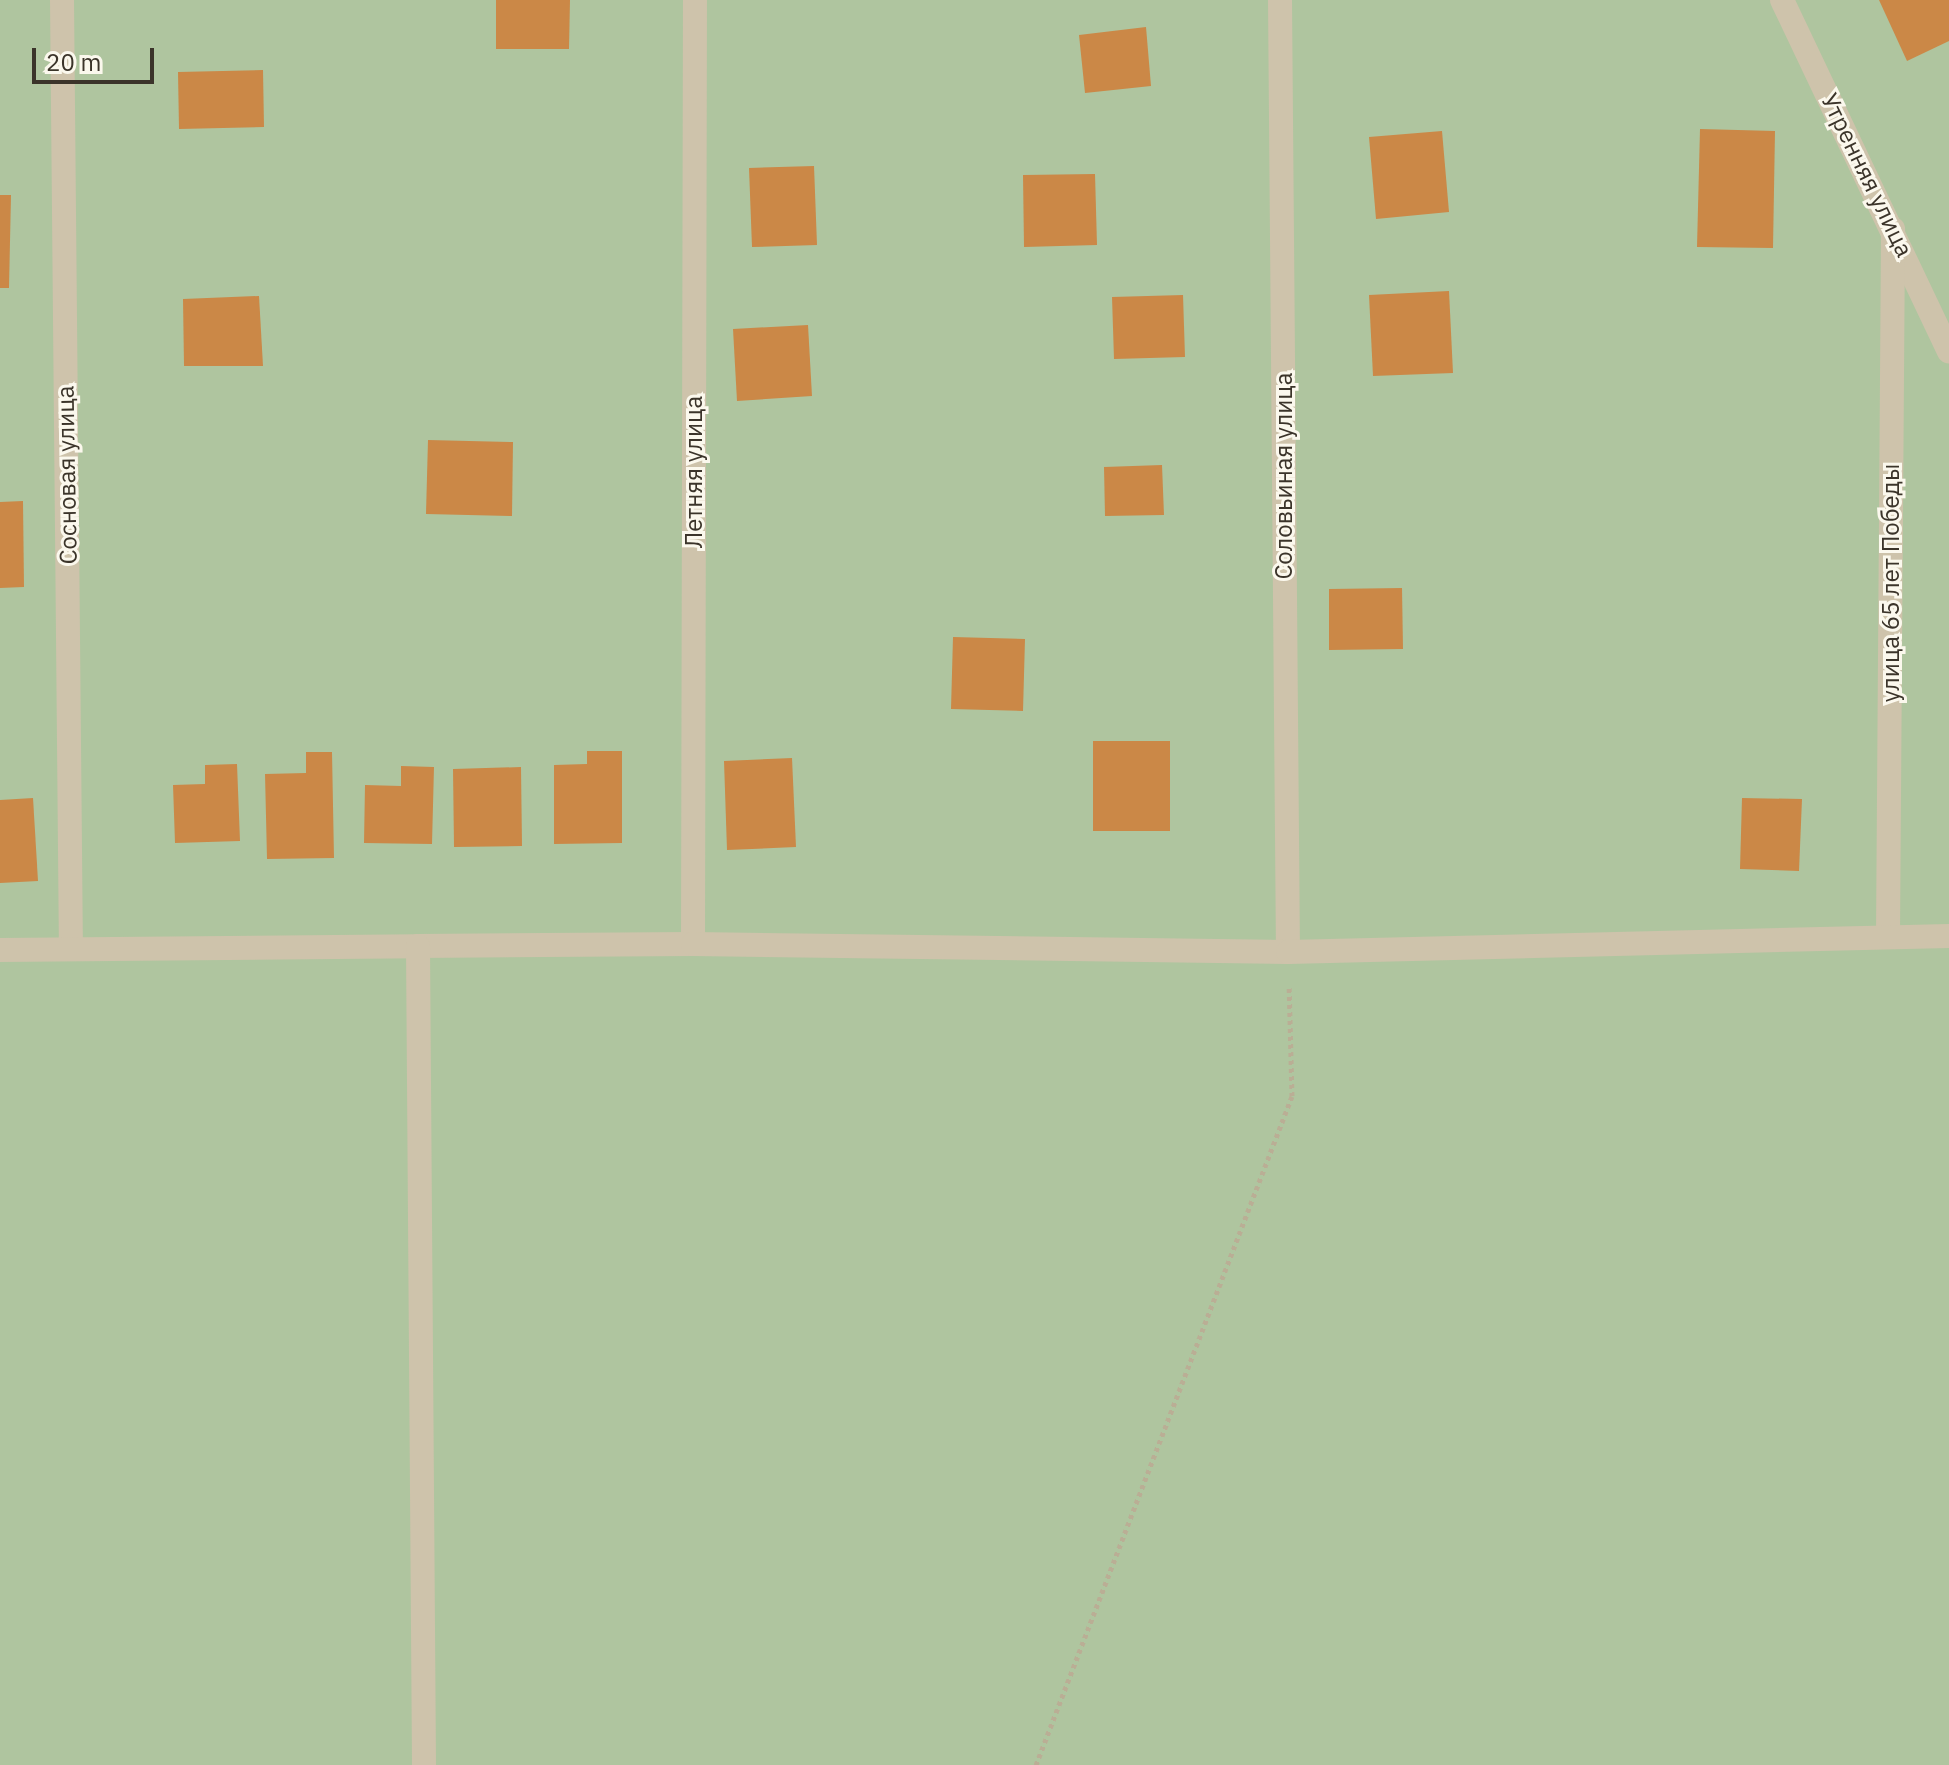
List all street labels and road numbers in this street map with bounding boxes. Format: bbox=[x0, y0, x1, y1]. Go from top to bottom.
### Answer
street label: Утренняя улица bbox=[1815, 89, 1919, 261]
street label: Соловьиная улица bbox=[1270, 372, 1298, 580]
street label: Сосновая улица bbox=[51, 385, 83, 565]
street label: Летняя улица bbox=[680, 396, 708, 548]
street label: улица 65 лет Победы bbox=[1877, 464, 1905, 702]

